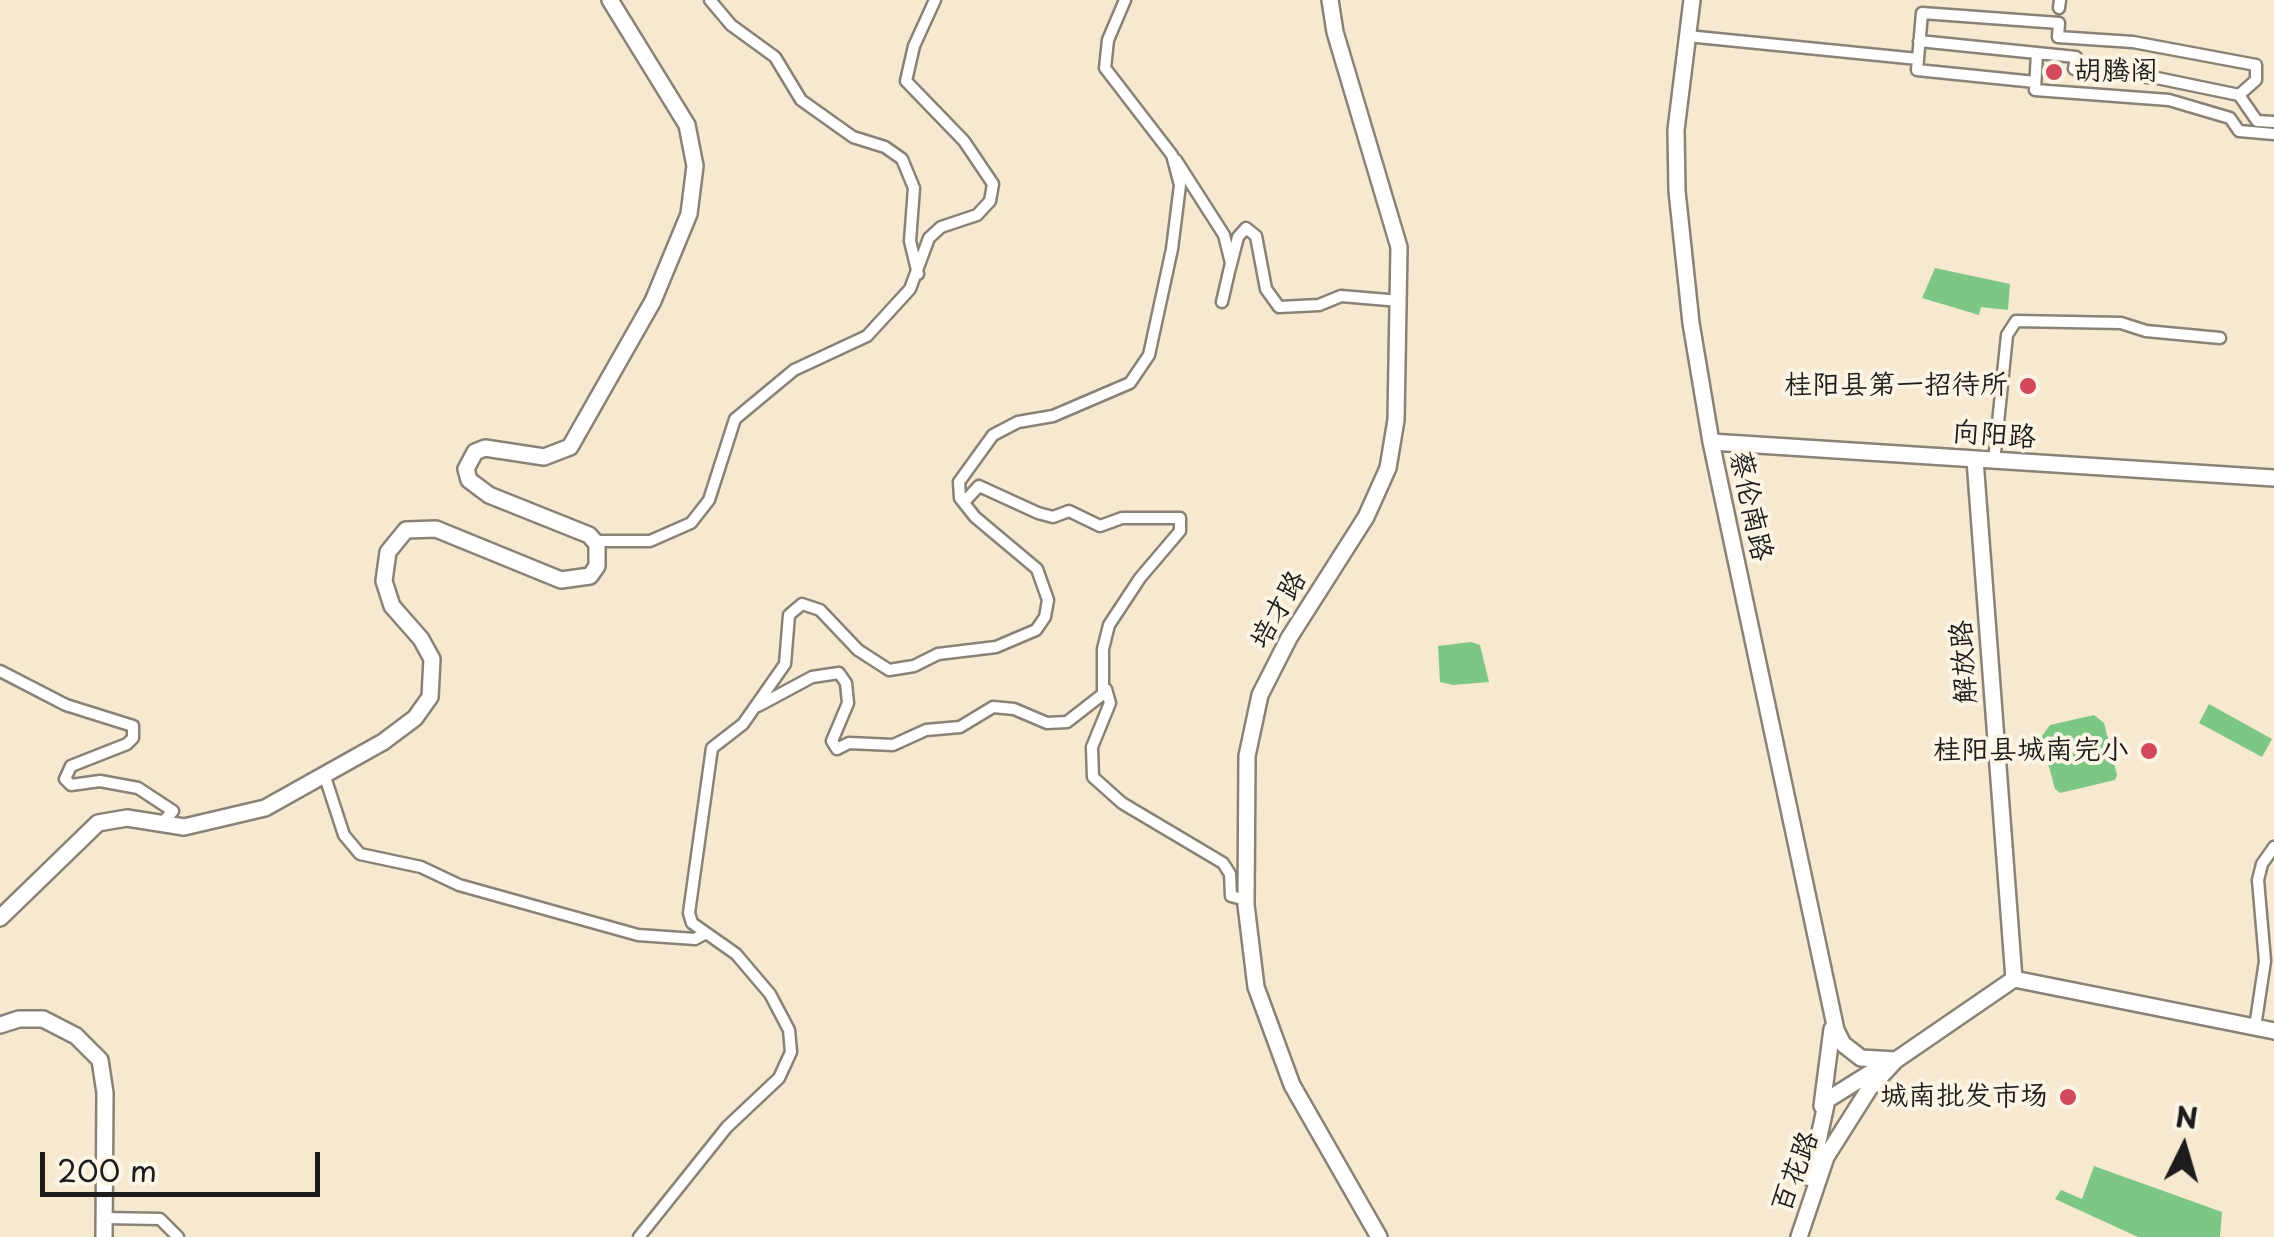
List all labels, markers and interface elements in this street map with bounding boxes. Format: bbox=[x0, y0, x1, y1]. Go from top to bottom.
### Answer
place label: 胡腾阁 bbox=[2074, 55, 2158, 89]
marker: 胡腾阁 bbox=[2043, 61, 2065, 83]
place label: 桂阳县第一招待所 bbox=[1784, 369, 2008, 403]
marker: 桂阳县第一招待所 bbox=[2017, 375, 2039, 397]
street label: 向阳路 bbox=[1951, 416, 2037, 456]
street label: 蔡伦南路 bbox=[1722, 448, 1778, 564]
street label: 培才路 bbox=[1243, 565, 1315, 655]
street label: 解放路 bbox=[1945, 619, 1985, 705]
place label: 桂阳县城南完小 bbox=[1933, 734, 2129, 768]
marker: 桂阳县城南完小 bbox=[2138, 740, 2160, 762]
place label: 城南批发市场 bbox=[1880, 1080, 2048, 1114]
marker: 城南批发市场 bbox=[2057, 1086, 2079, 1108]
text: N bbox=[2174, 1094, 2200, 1139]
north arrow bbox=[2134, 1097, 2234, 1197]
street label: 百花路 bbox=[1765, 1127, 1827, 1217]
scale bar bbox=[45, 1132, 325, 1194]
text: 200 m bbox=[57, 1147, 157, 1192]

